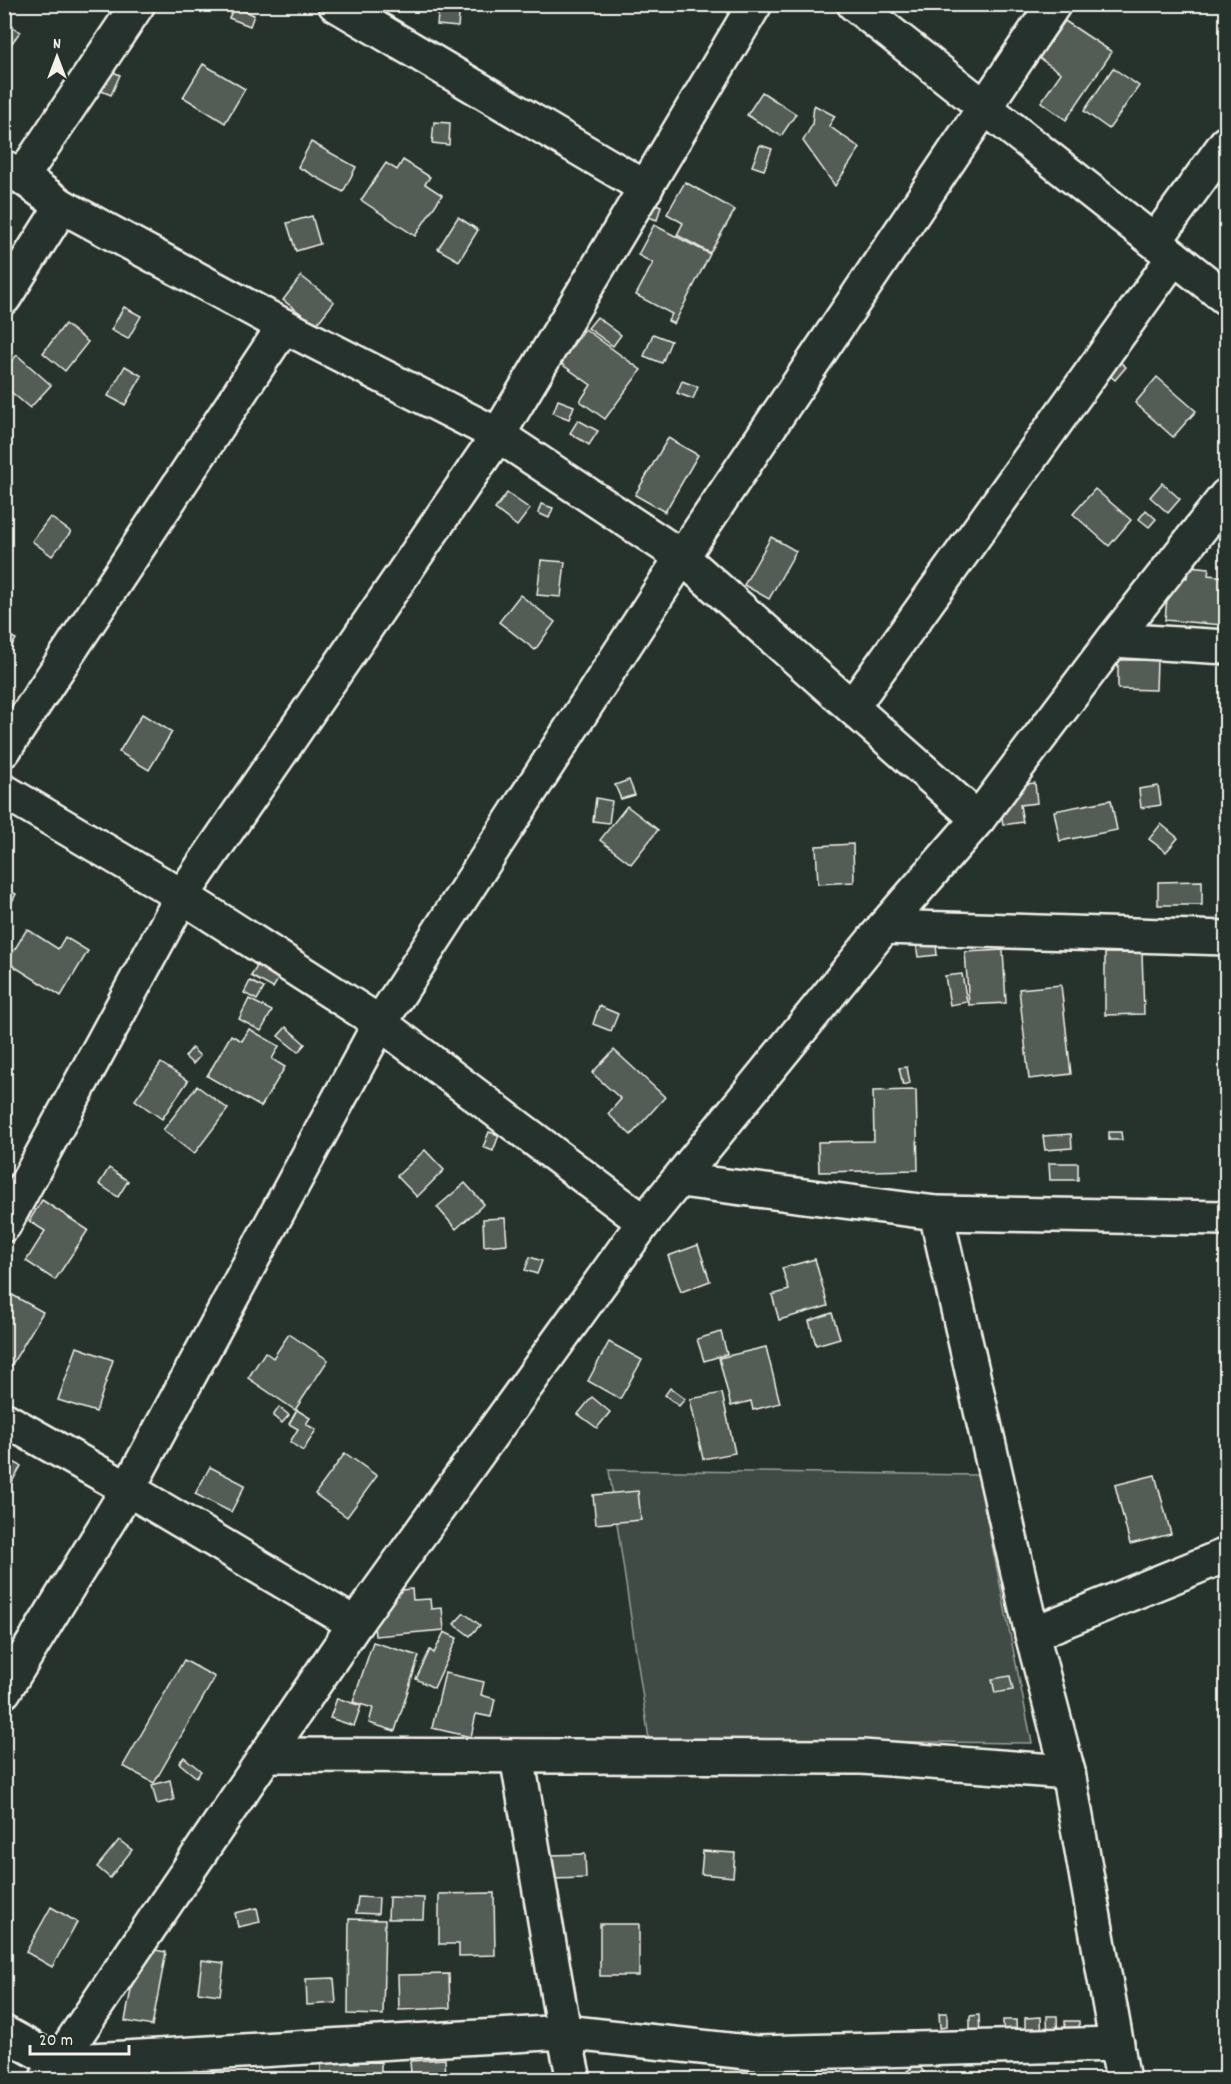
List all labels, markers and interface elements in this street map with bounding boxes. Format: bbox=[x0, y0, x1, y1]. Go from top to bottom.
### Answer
north arrow bbox=[27, 27, 87, 87]
text: N bbox=[53, 33, 61, 56]
scale bar bbox=[30, 2018, 129, 2056]
text: 20 m bbox=[39, 2029, 73, 2054]

